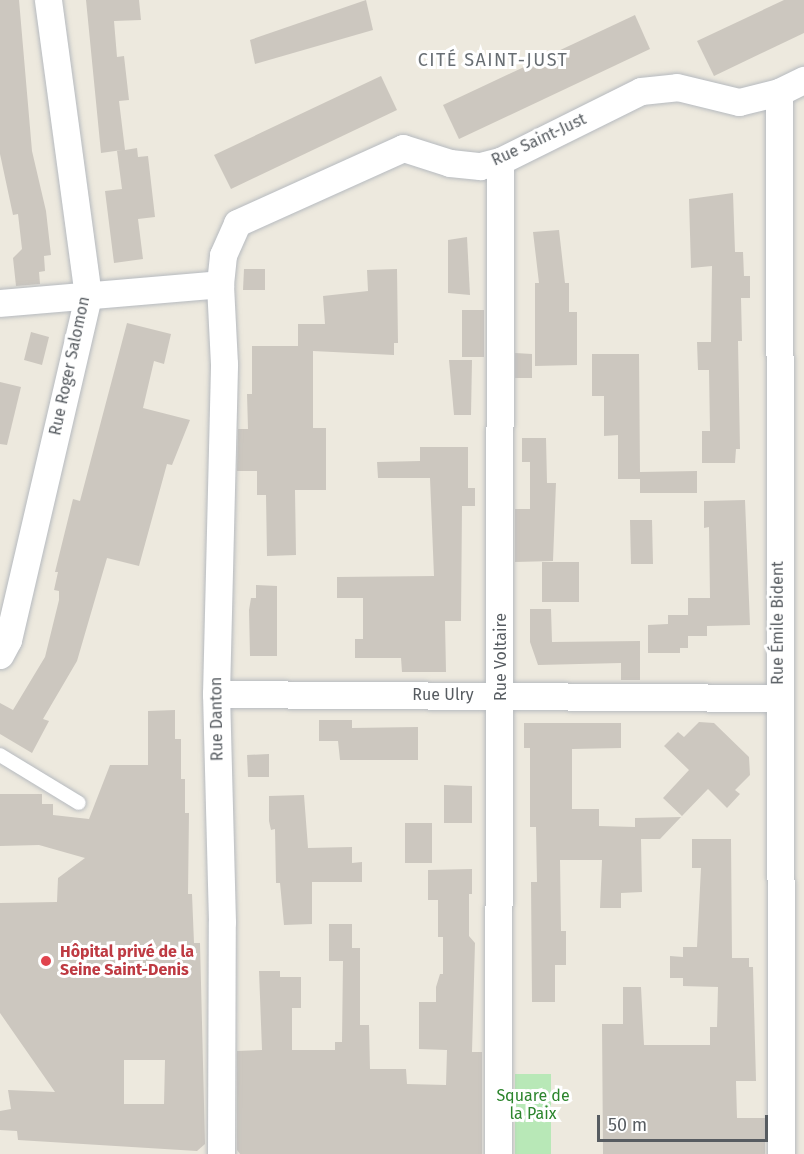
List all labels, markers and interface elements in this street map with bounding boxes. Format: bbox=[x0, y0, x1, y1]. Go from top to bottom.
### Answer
district label: CITÉ SAINT-JUST bbox=[418, 49, 568, 71]
street label: Rue Saint-Just bbox=[489, 110, 589, 170]
street label: Rue Roger Salomon bbox=[46, 295, 94, 437]
street label: Rue Émile Bident bbox=[768, 561, 788, 685]
street label: Rue Voltaire bbox=[491, 613, 511, 701]
street label: Rue Danton bbox=[207, 677, 227, 761]
street label: Rue Ulry bbox=[412, 685, 474, 705]
place label: Hôpital privé de la Seine Saint-Denis bbox=[60, 942, 194, 980]
marker: Hôpital privé de la Seine Saint-Denis bbox=[37, 952, 55, 970]
park label: Square de la Paix bbox=[496, 1086, 570, 1124]
scale bar bbox=[600, 1103, 771, 1141]
text: 50 m bbox=[608, 1114, 647, 1136]

